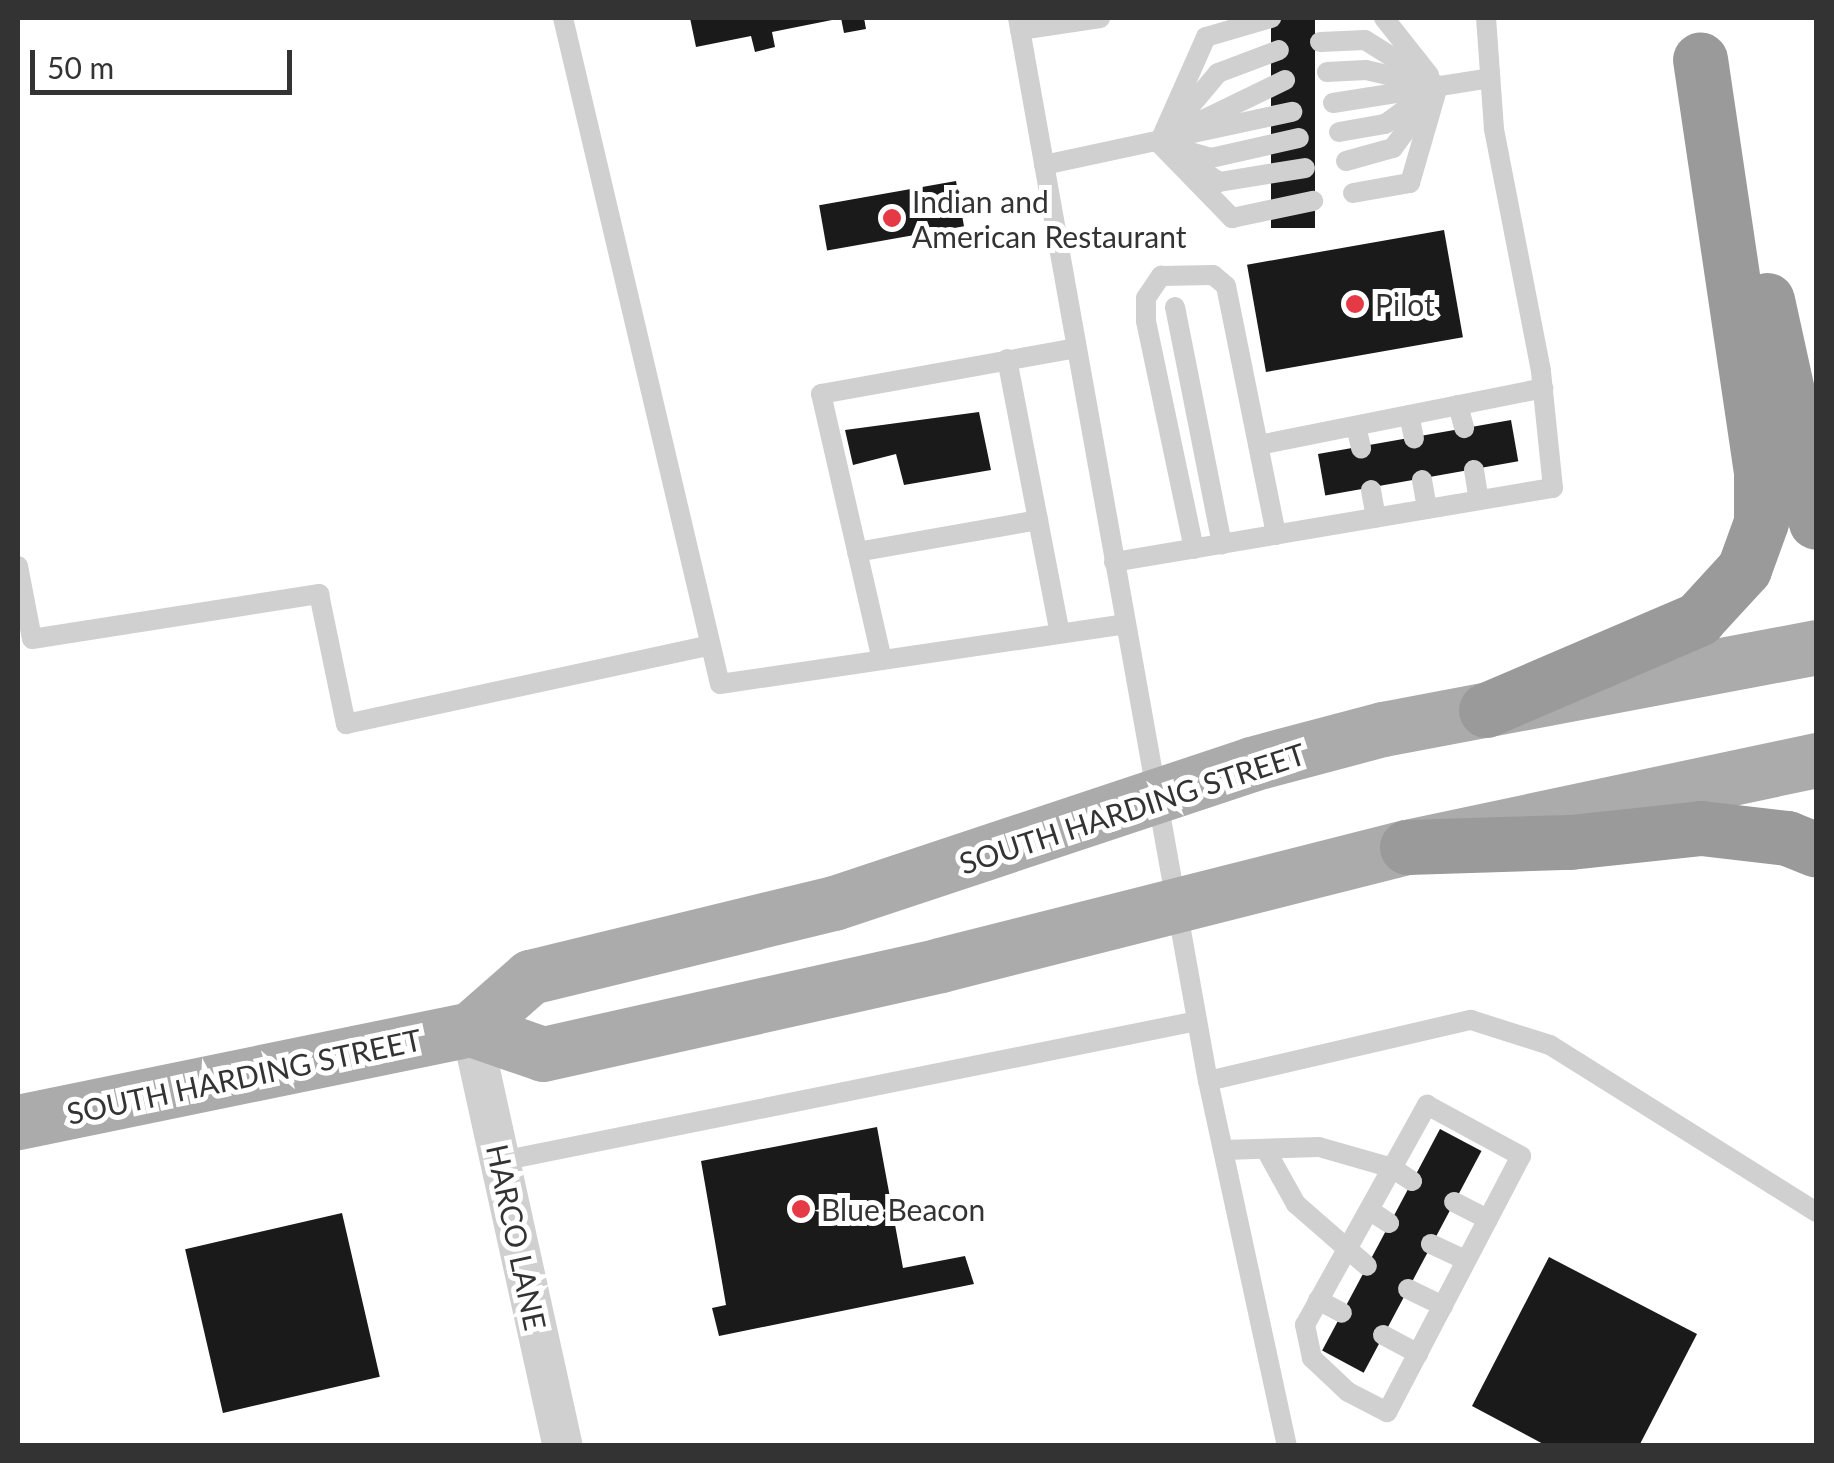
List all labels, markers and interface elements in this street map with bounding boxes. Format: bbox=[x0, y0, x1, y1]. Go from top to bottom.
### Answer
scale bar bbox=[35, 30, 298, 92]
text: 50 m bbox=[47, 49, 114, 85]
place label: Indian and American Restaurant bbox=[912, 183, 1186, 254]
marker: Indian and American Restaurant bbox=[881, 207, 903, 229]
place label: Pilot bbox=[1375, 286, 1435, 322]
marker: Pilot bbox=[1344, 293, 1366, 315]
street label: SOUTH HARDING STREET bbox=[955, 735, 1309, 881]
street label: SOUTH HARDING STREET bbox=[63, 1021, 425, 1131]
street label: HARCO LANE bbox=[480, 1141, 554, 1333]
place label: Blue Beacon bbox=[821, 1191, 985, 1227]
marker: Blue Beacon bbox=[790, 1198, 812, 1220]

